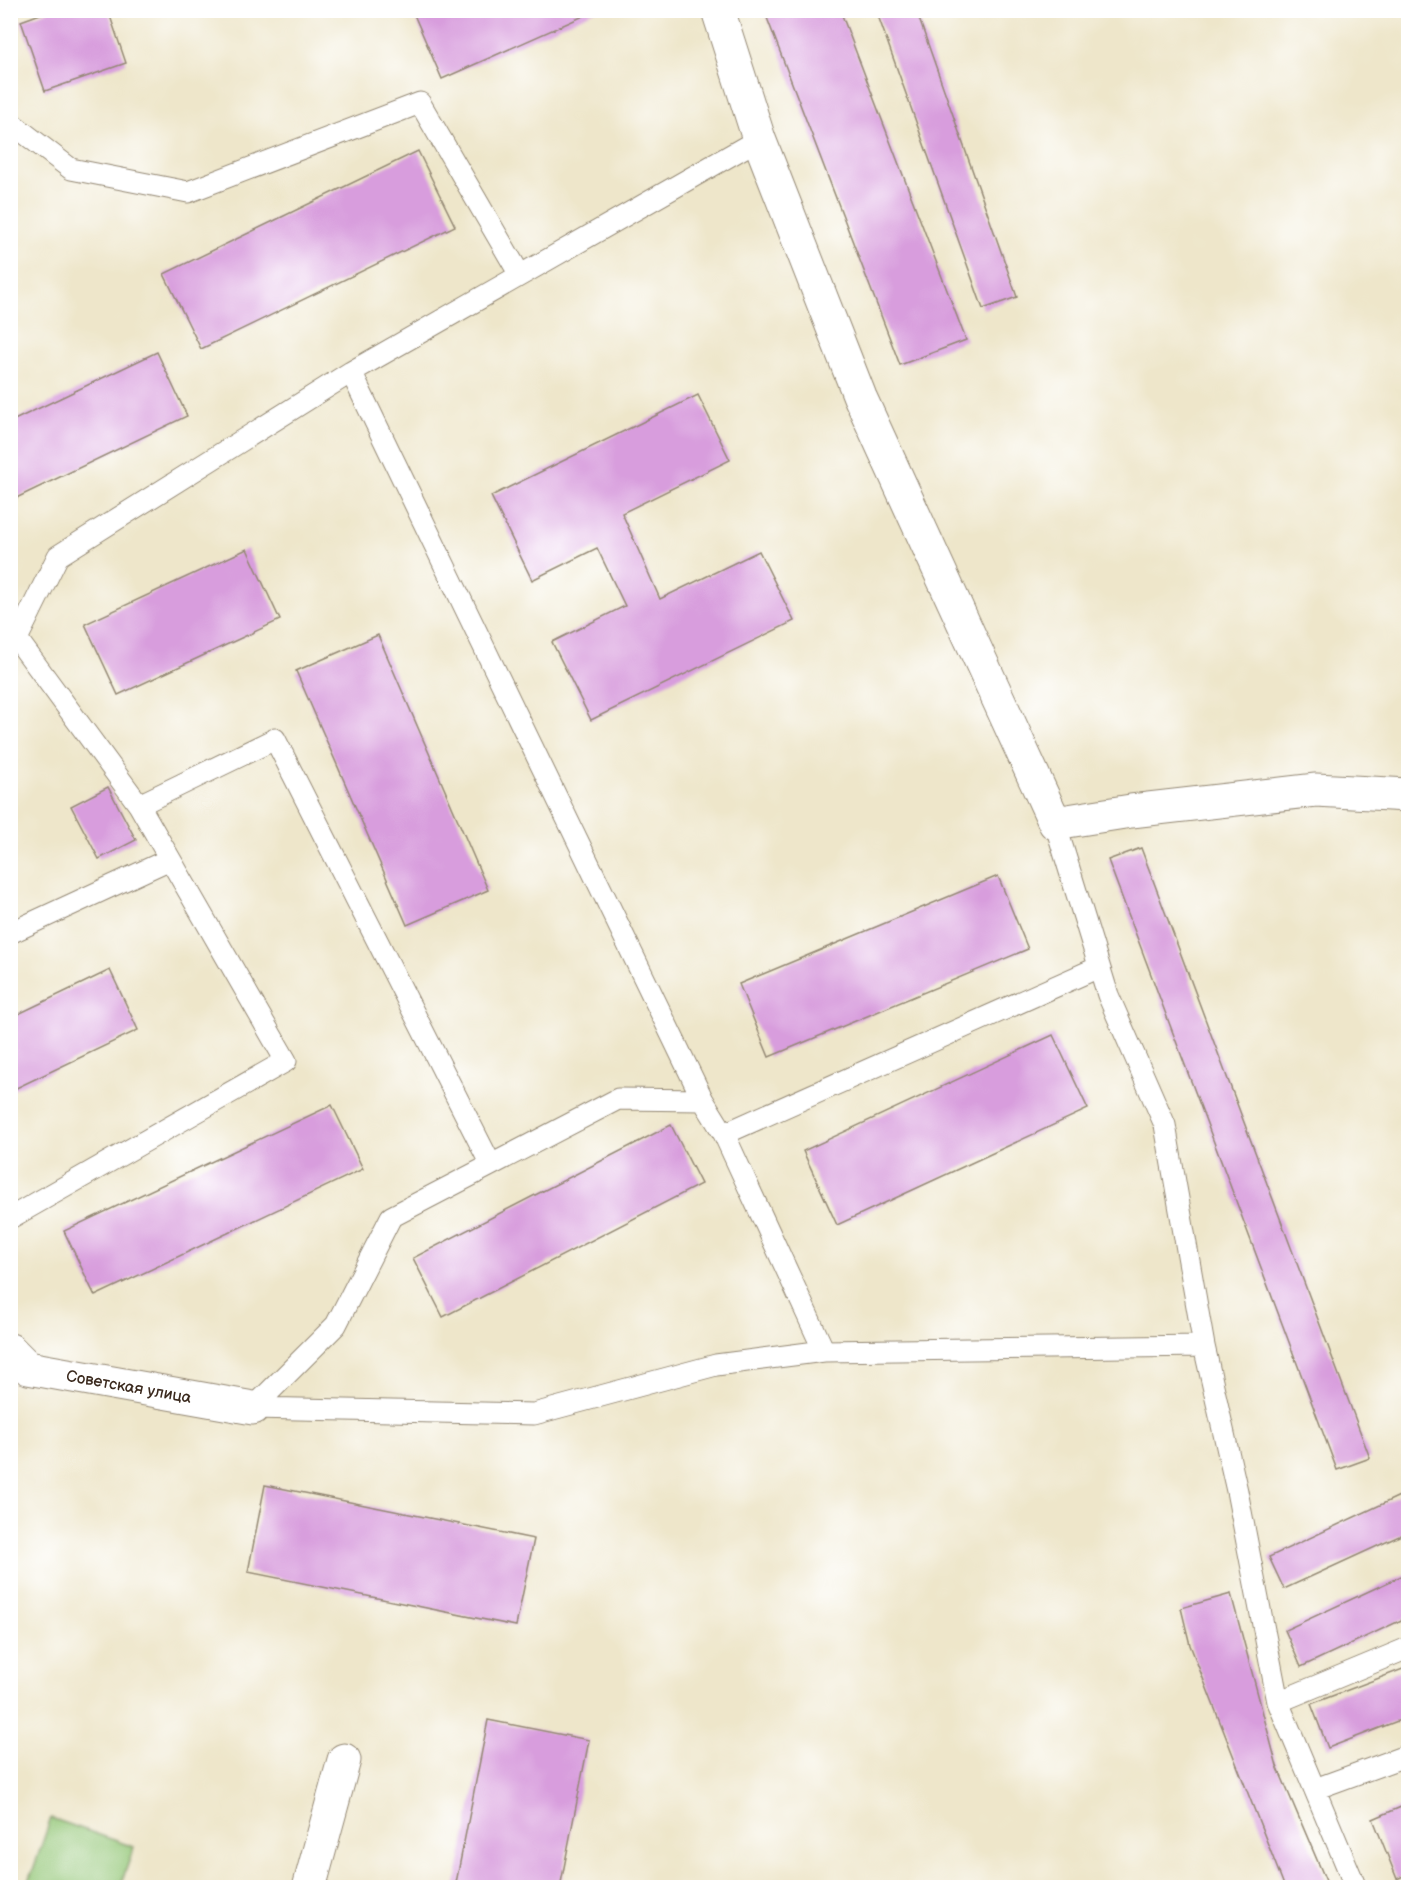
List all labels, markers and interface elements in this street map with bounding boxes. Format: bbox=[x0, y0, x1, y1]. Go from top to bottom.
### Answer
street label: Советская улица bbox=[65, 1367, 193, 1408]

